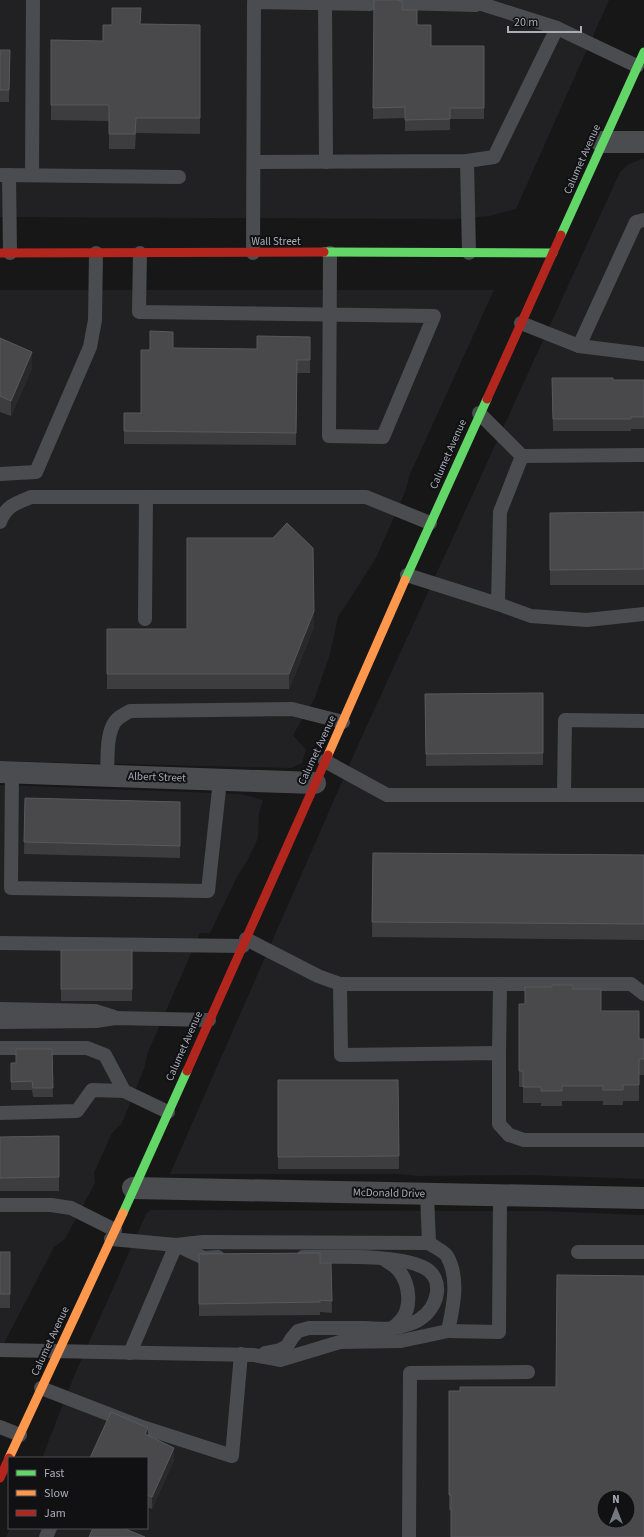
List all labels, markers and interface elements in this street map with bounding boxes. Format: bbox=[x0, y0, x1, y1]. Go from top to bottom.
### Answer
scale bar bbox=[508, 8, 581, 34]
text: 20 m bbox=[514, 14, 538, 31]
street label: Calumet Avenue bbox=[560, 121, 604, 196]
street label: Wall Street bbox=[251, 234, 301, 249]
street label: Calumet Avenue bbox=[426, 416, 470, 491]
street label: Calumet Avenue bbox=[294, 712, 340, 787]
street label: Albert Street bbox=[128, 768, 186, 786]
street label: Calumet Avenue bbox=[162, 1008, 206, 1083]
street label: McDonald Drive bbox=[353, 1185, 426, 1201]
street label: Calumet Avenue bbox=[27, 1303, 73, 1378]
legend bbox=[8, 1457, 148, 1529]
text: Fast bbox=[44, 1465, 64, 1482]
text: Slow bbox=[44, 1485, 69, 1502]
north arrow bbox=[596, 1489, 636, 1529]
text: N bbox=[612, 1492, 620, 1507]
text: Jam bbox=[44, 1505, 66, 1522]

